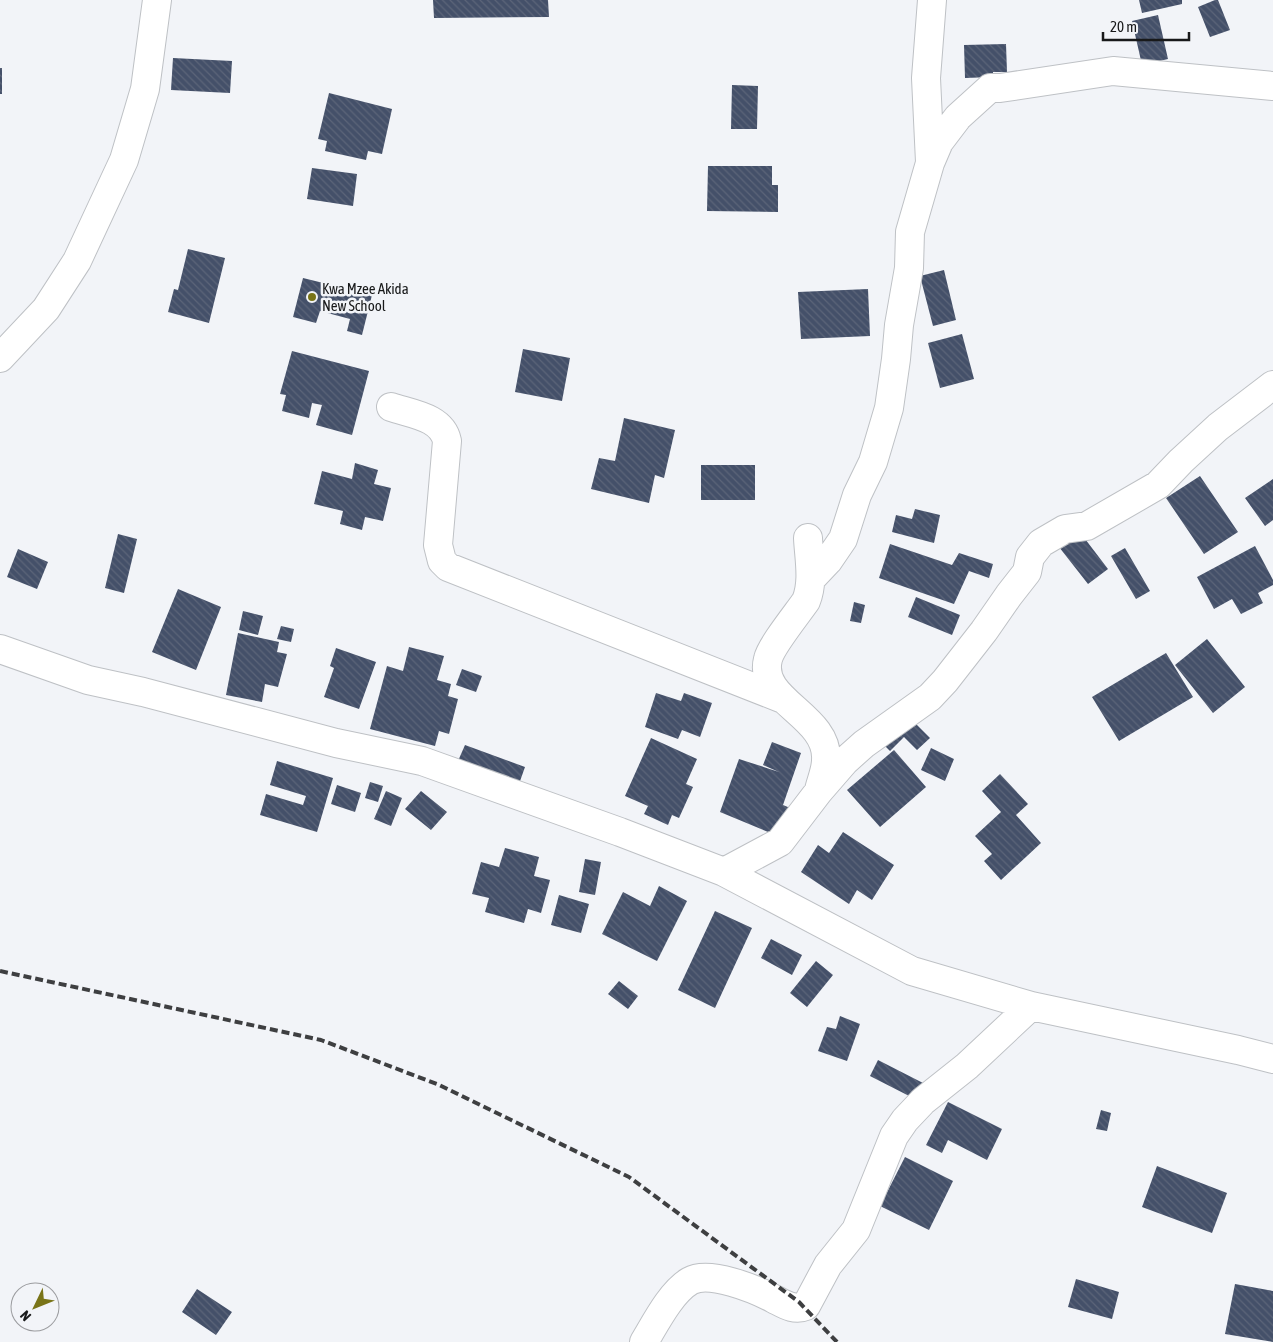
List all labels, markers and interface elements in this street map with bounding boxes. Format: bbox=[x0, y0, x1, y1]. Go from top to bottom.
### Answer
scale bar bbox=[1103, 10, 1189, 42]
text: 20 m bbox=[1110, 18, 1137, 35]
place label: Kwa Mzee Akida New School bbox=[322, 280, 409, 314]
marker: Kwa Mzee Akida New School bbox=[306, 291, 318, 303]
north arrow bbox=[10, 1282, 60, 1332]
text: N bbox=[17, 1307, 34, 1324]

